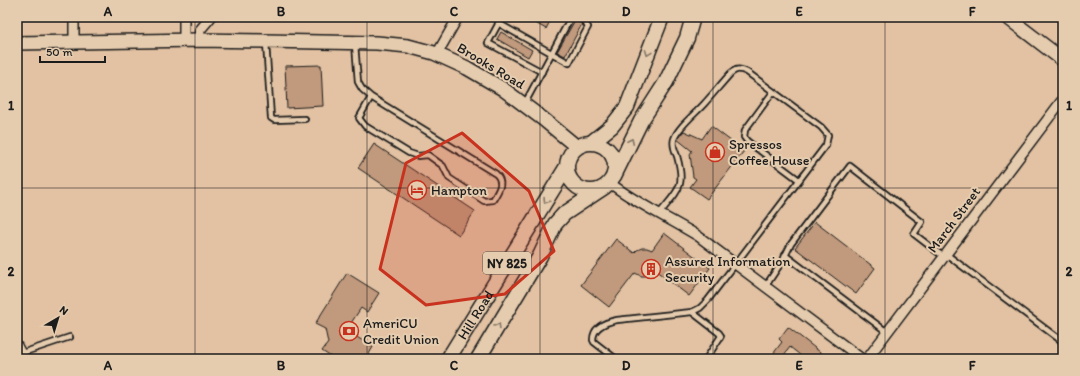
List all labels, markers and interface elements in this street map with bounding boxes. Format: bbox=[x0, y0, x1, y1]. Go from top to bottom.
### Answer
text: A bbox=[103, 4, 113, 19]
text: B bbox=[277, 4, 286, 19]
text: C bbox=[450, 4, 459, 19]
text: D bbox=[622, 4, 631, 19]
text: E bbox=[795, 4, 803, 19]
text: F bbox=[969, 4, 976, 19]
scale bar bbox=[40, 38, 105, 64]
street label: Brooks Road bbox=[454, 39, 528, 93]
text: 50 m bbox=[46, 45, 72, 59]
one-way arrow bbox=[645, 50, 653, 57]
text: 1 bbox=[8, 98, 14, 113]
text: 1 bbox=[1066, 98, 1072, 113]
place label: Spressos Coffee House bbox=[729, 136, 810, 169]
one-way arrow bbox=[626, 138, 634, 145]
shop icon: Spressos Coffee House bbox=[704, 141, 726, 163]
hotel icon: Hampton bbox=[406, 179, 428, 201]
place label: Hampton bbox=[431, 182, 487, 199]
street label: March Street bbox=[924, 184, 984, 256]
one-way arrow bbox=[543, 197, 551, 204]
road number: NY 825 bbox=[483, 252, 531, 274]
place label: Assured Information Security bbox=[665, 253, 790, 286]
building icon: Assured Information Security bbox=[640, 258, 662, 280]
text: 2 bbox=[8, 264, 15, 279]
text: 2 bbox=[1066, 264, 1073, 279]
street label: Hill Road bbox=[454, 287, 497, 343]
north arrow bbox=[38, 298, 78, 338]
text: N bbox=[57, 303, 71, 318]
place label: AmeriCU Credit Union bbox=[363, 315, 440, 348]
bank icon: AmeriCU Credit Union bbox=[338, 320, 360, 342]
one-way arrow bbox=[493, 323, 501, 330]
text: A bbox=[103, 358, 113, 373]
text: B bbox=[277, 358, 286, 373]
text: C bbox=[450, 358, 459, 373]
text: D bbox=[622, 358, 631, 373]
text: E bbox=[795, 358, 803, 373]
text: F bbox=[969, 358, 976, 373]

